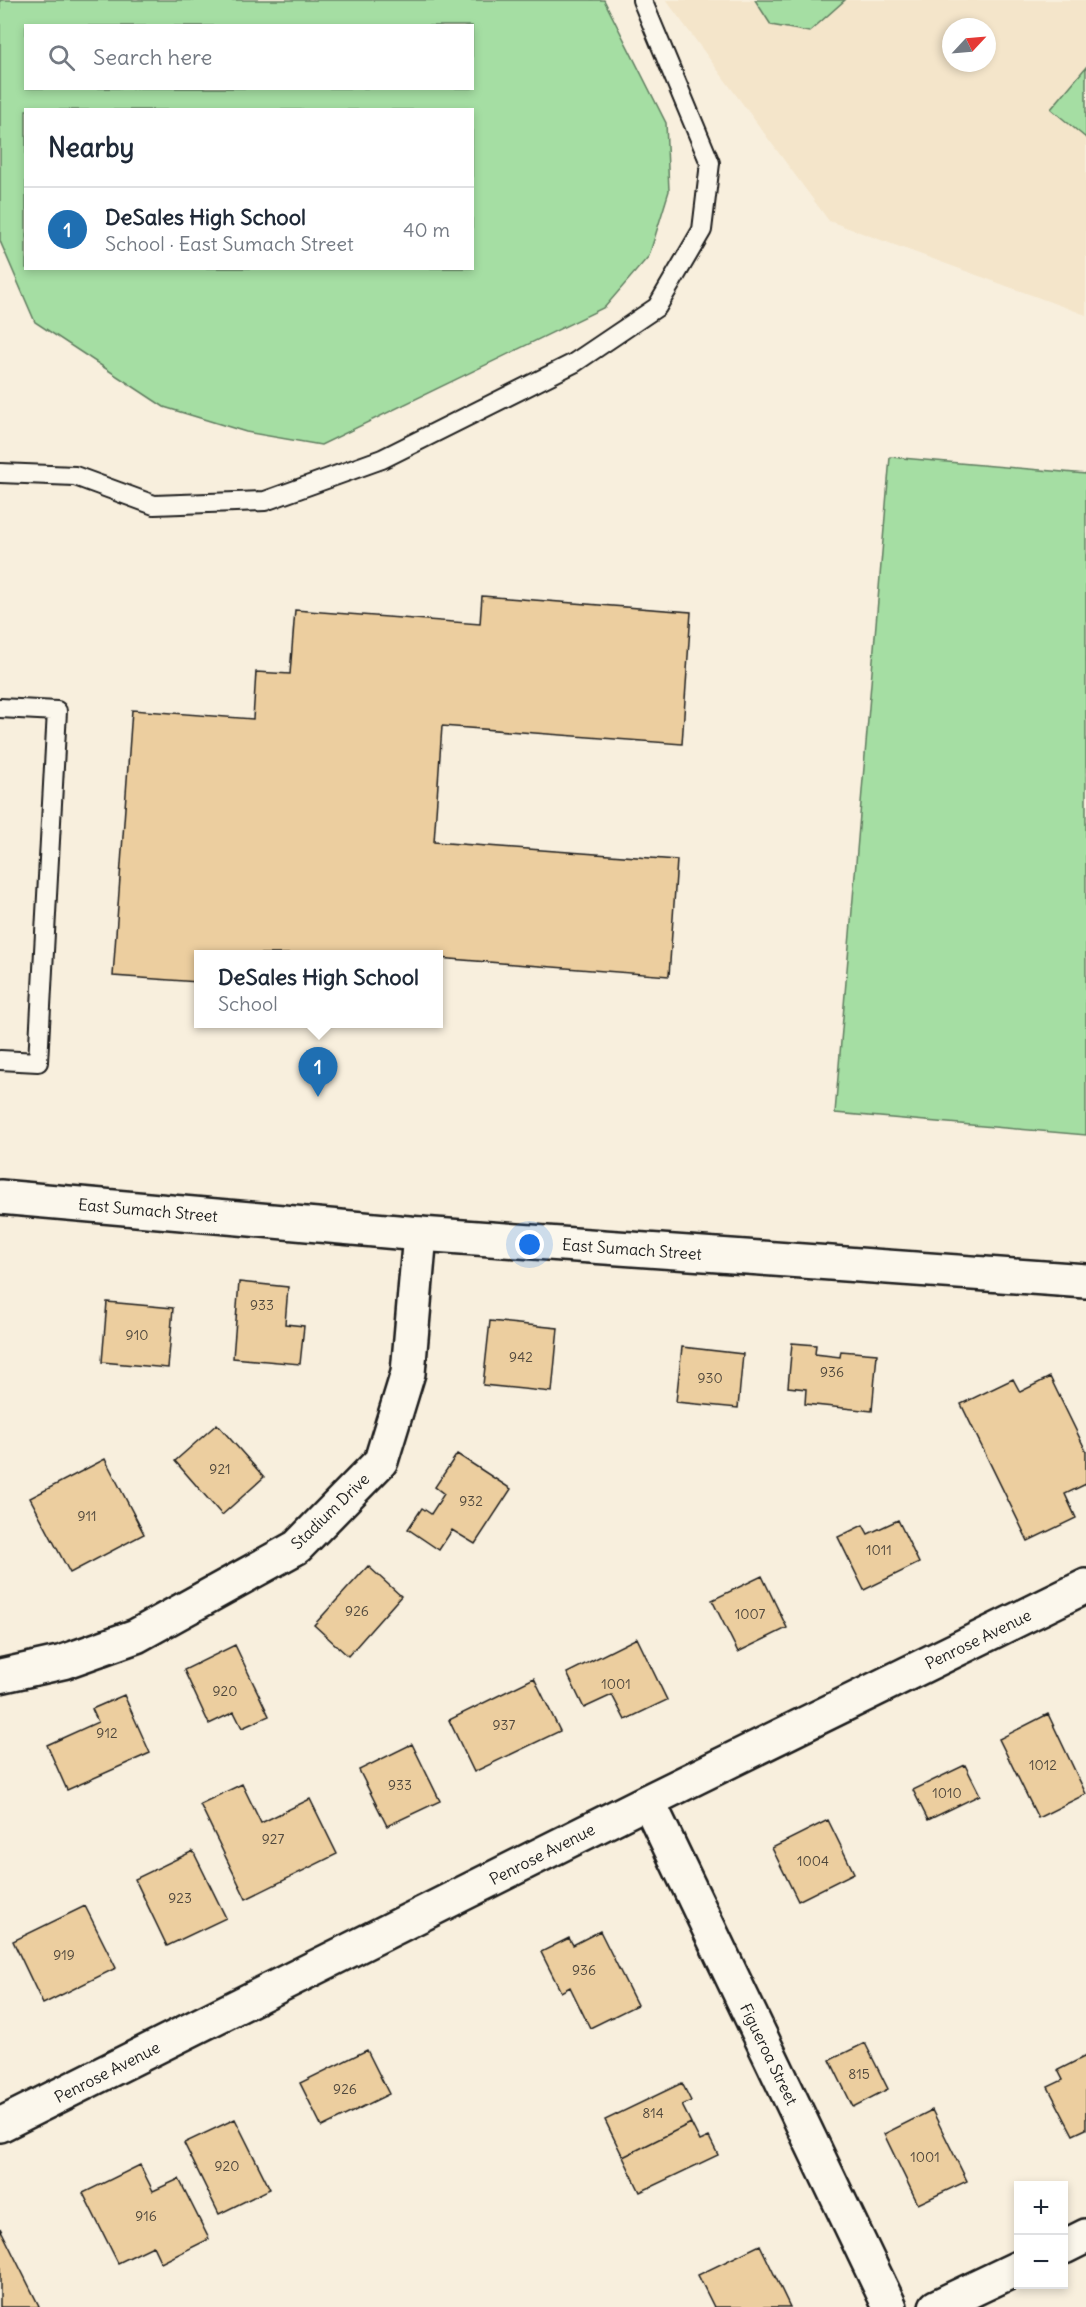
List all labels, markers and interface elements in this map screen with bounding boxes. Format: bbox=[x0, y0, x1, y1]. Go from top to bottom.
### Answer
north arrow bbox=[942, 18, 996, 72]
search box bbox=[24, 24, 474, 90]
icon: search bbox=[45, 41, 78, 74]
text: Search here bbox=[93, 43, 212, 71]
text: Nearby bbox=[48, 131, 134, 164]
text: DeSales High School bbox=[105, 203, 306, 231]
text: 1 bbox=[64, 217, 71, 242]
text: 40 m bbox=[403, 217, 450, 242]
text: School · East Sumach Street bbox=[105, 231, 354, 256]
popup bbox=[194, 950, 443, 1028]
text: DeSales High School bbox=[218, 963, 419, 991]
text: School bbox=[218, 991, 278, 1016]
pin: 1 bbox=[298, 1048, 338, 1097]
street label: East Sumach Street bbox=[77, 1194, 219, 1226]
your location bbox=[515, 1230, 544, 1259]
street label: East Sumach Street bbox=[561, 1234, 703, 1264]
house number: 933 bbox=[250, 1296, 274, 1314]
house number: 910 bbox=[126, 1326, 148, 1344]
house number: 942 bbox=[509, 1348, 533, 1366]
house number: 936 bbox=[820, 1363, 844, 1381]
house number: 930 bbox=[697, 1369, 723, 1387]
house number: 921 bbox=[209, 1460, 231, 1478]
street label: Stadium Drive bbox=[287, 1469, 373, 1553]
house number: 932 bbox=[459, 1492, 483, 1510]
house number: 911 bbox=[77, 1507, 97, 1525]
house number: 1011 bbox=[866, 1541, 892, 1559]
house number: 926 bbox=[345, 1602, 369, 1620]
house number: 1007 bbox=[735, 1605, 765, 1623]
street label: Penrose Avenue bbox=[922, 1605, 1034, 1673]
house number: 1001 bbox=[601, 1675, 631, 1693]
house number: 920 bbox=[213, 1682, 237, 1700]
house number: 937 bbox=[493, 1716, 516, 1734]
house number: 912 bbox=[96, 1724, 118, 1742]
house number: 1012 bbox=[1029, 1756, 1057, 1774]
house number: 933 bbox=[388, 1776, 412, 1794]
house number: 1010 bbox=[932, 1784, 962, 1802]
street label: Penrose Avenue bbox=[486, 1819, 598, 1889]
house number: 927 bbox=[262, 1830, 284, 1848]
house number: 1004 bbox=[797, 1852, 829, 1870]
house number: 923 bbox=[168, 1889, 192, 1907]
house number: 919 bbox=[53, 1946, 75, 1964]
house number: 936 bbox=[572, 1961, 596, 1979]
street label: Figueroa Street bbox=[736, 2000, 802, 2109]
street label: Penrose Avenue bbox=[51, 2037, 163, 2107]
house number: 815 bbox=[848, 2065, 870, 2083]
house number: 926 bbox=[333, 2080, 357, 2098]
house number: 814 bbox=[642, 2104, 664, 2122]
house number: 1001 bbox=[910, 2148, 940, 2166]
house number: 920 bbox=[215, 2157, 239, 2175]
map controls bbox=[1014, 2181, 1068, 2289]
button: + bbox=[1014, 2181, 1068, 2235]
house number: 916 bbox=[135, 2207, 157, 2225]
button: − bbox=[1014, 2235, 1068, 2289]

